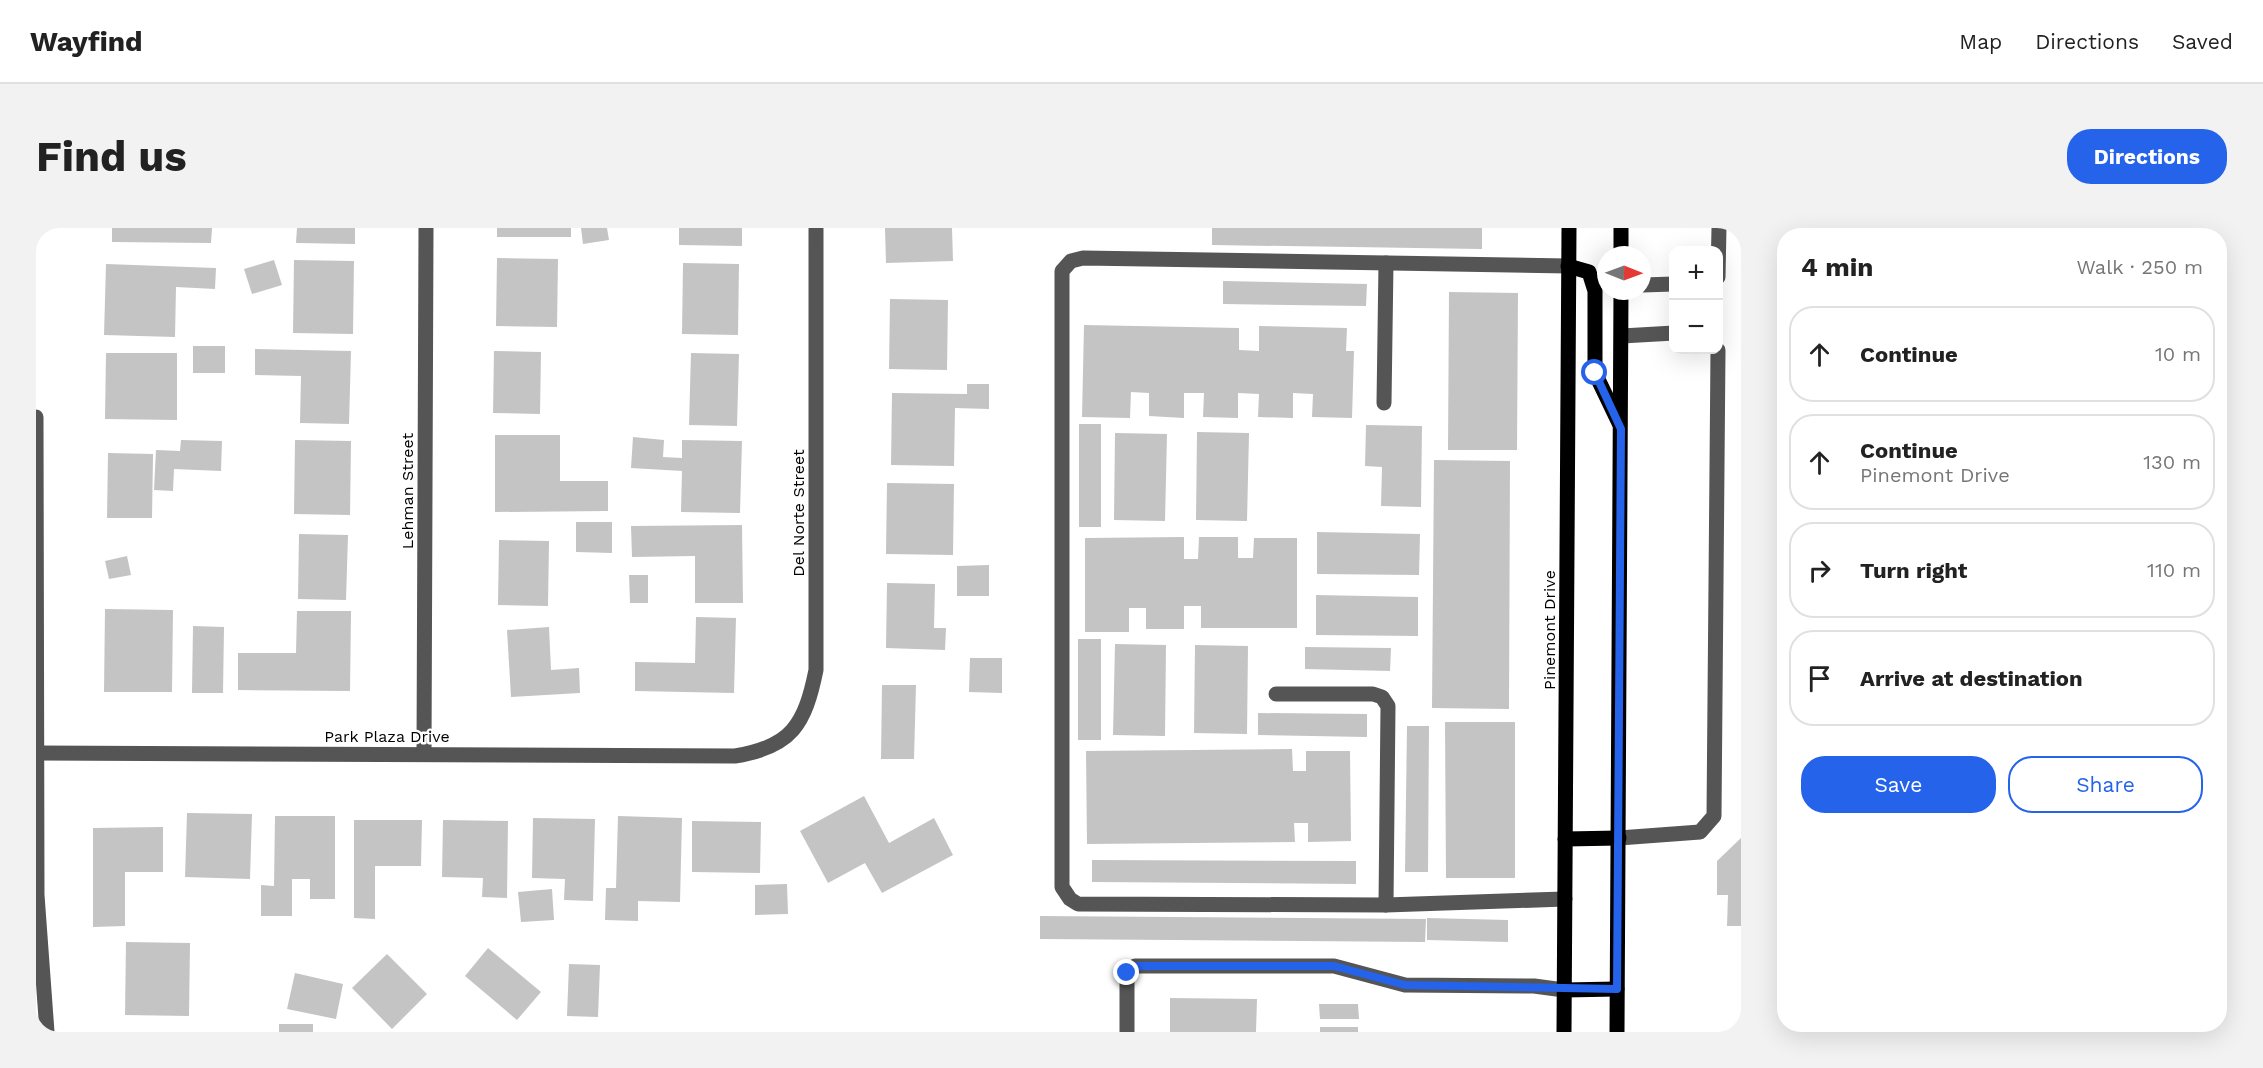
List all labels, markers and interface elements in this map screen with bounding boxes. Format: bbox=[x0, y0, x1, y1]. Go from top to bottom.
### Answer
text: Wayfind bbox=[30, 25, 143, 58]
text: Map bbox=[1959, 29, 2002, 54]
text: Directions bbox=[2035, 29, 2139, 54]
text: Saved bbox=[2172, 29, 2233, 54]
button: Directions bbox=[2067, 129, 2227, 184]
text: Find us bbox=[36, 132, 187, 181]
north arrow bbox=[1597, 246, 1651, 300]
map controls bbox=[1669, 246, 1723, 354]
button: + bbox=[1669, 246, 1723, 300]
text: 4 min bbox=[1801, 252, 1873, 282]
text: Walk · 250 m bbox=[2076, 255, 2203, 279]
button: − bbox=[1669, 300, 1723, 354]
icon: ahead bbox=[1803, 338, 1836, 371]
text: Continue bbox=[1860, 342, 1958, 367]
text: 10 m bbox=[2155, 342, 2201, 366]
route start bbox=[1581, 359, 1607, 385]
street label: Lehman Street bbox=[398, 433, 417, 549]
text: Continue bbox=[1860, 438, 1958, 463]
icon: ahead bbox=[1803, 446, 1836, 479]
street label: Del Norte Street bbox=[789, 449, 808, 577]
text: 130 m bbox=[2143, 450, 2201, 474]
text: Pinemont Drive bbox=[1860, 463, 2010, 487]
icon: right bbox=[1803, 554, 1836, 587]
text: Turn right bbox=[1860, 558, 1967, 583]
text: 110 m bbox=[2147, 558, 2201, 582]
street label: Pinemont Drive bbox=[1540, 570, 1559, 690]
icon: arrive bbox=[1803, 662, 1836, 695]
text: Arrive at destination bbox=[1860, 666, 2083, 691]
street label: Park Plaza Drive bbox=[324, 727, 450, 746]
button: Save bbox=[1801, 756, 1996, 813]
button: Share bbox=[2008, 756, 2203, 813]
route end bbox=[1113, 959, 1139, 985]

